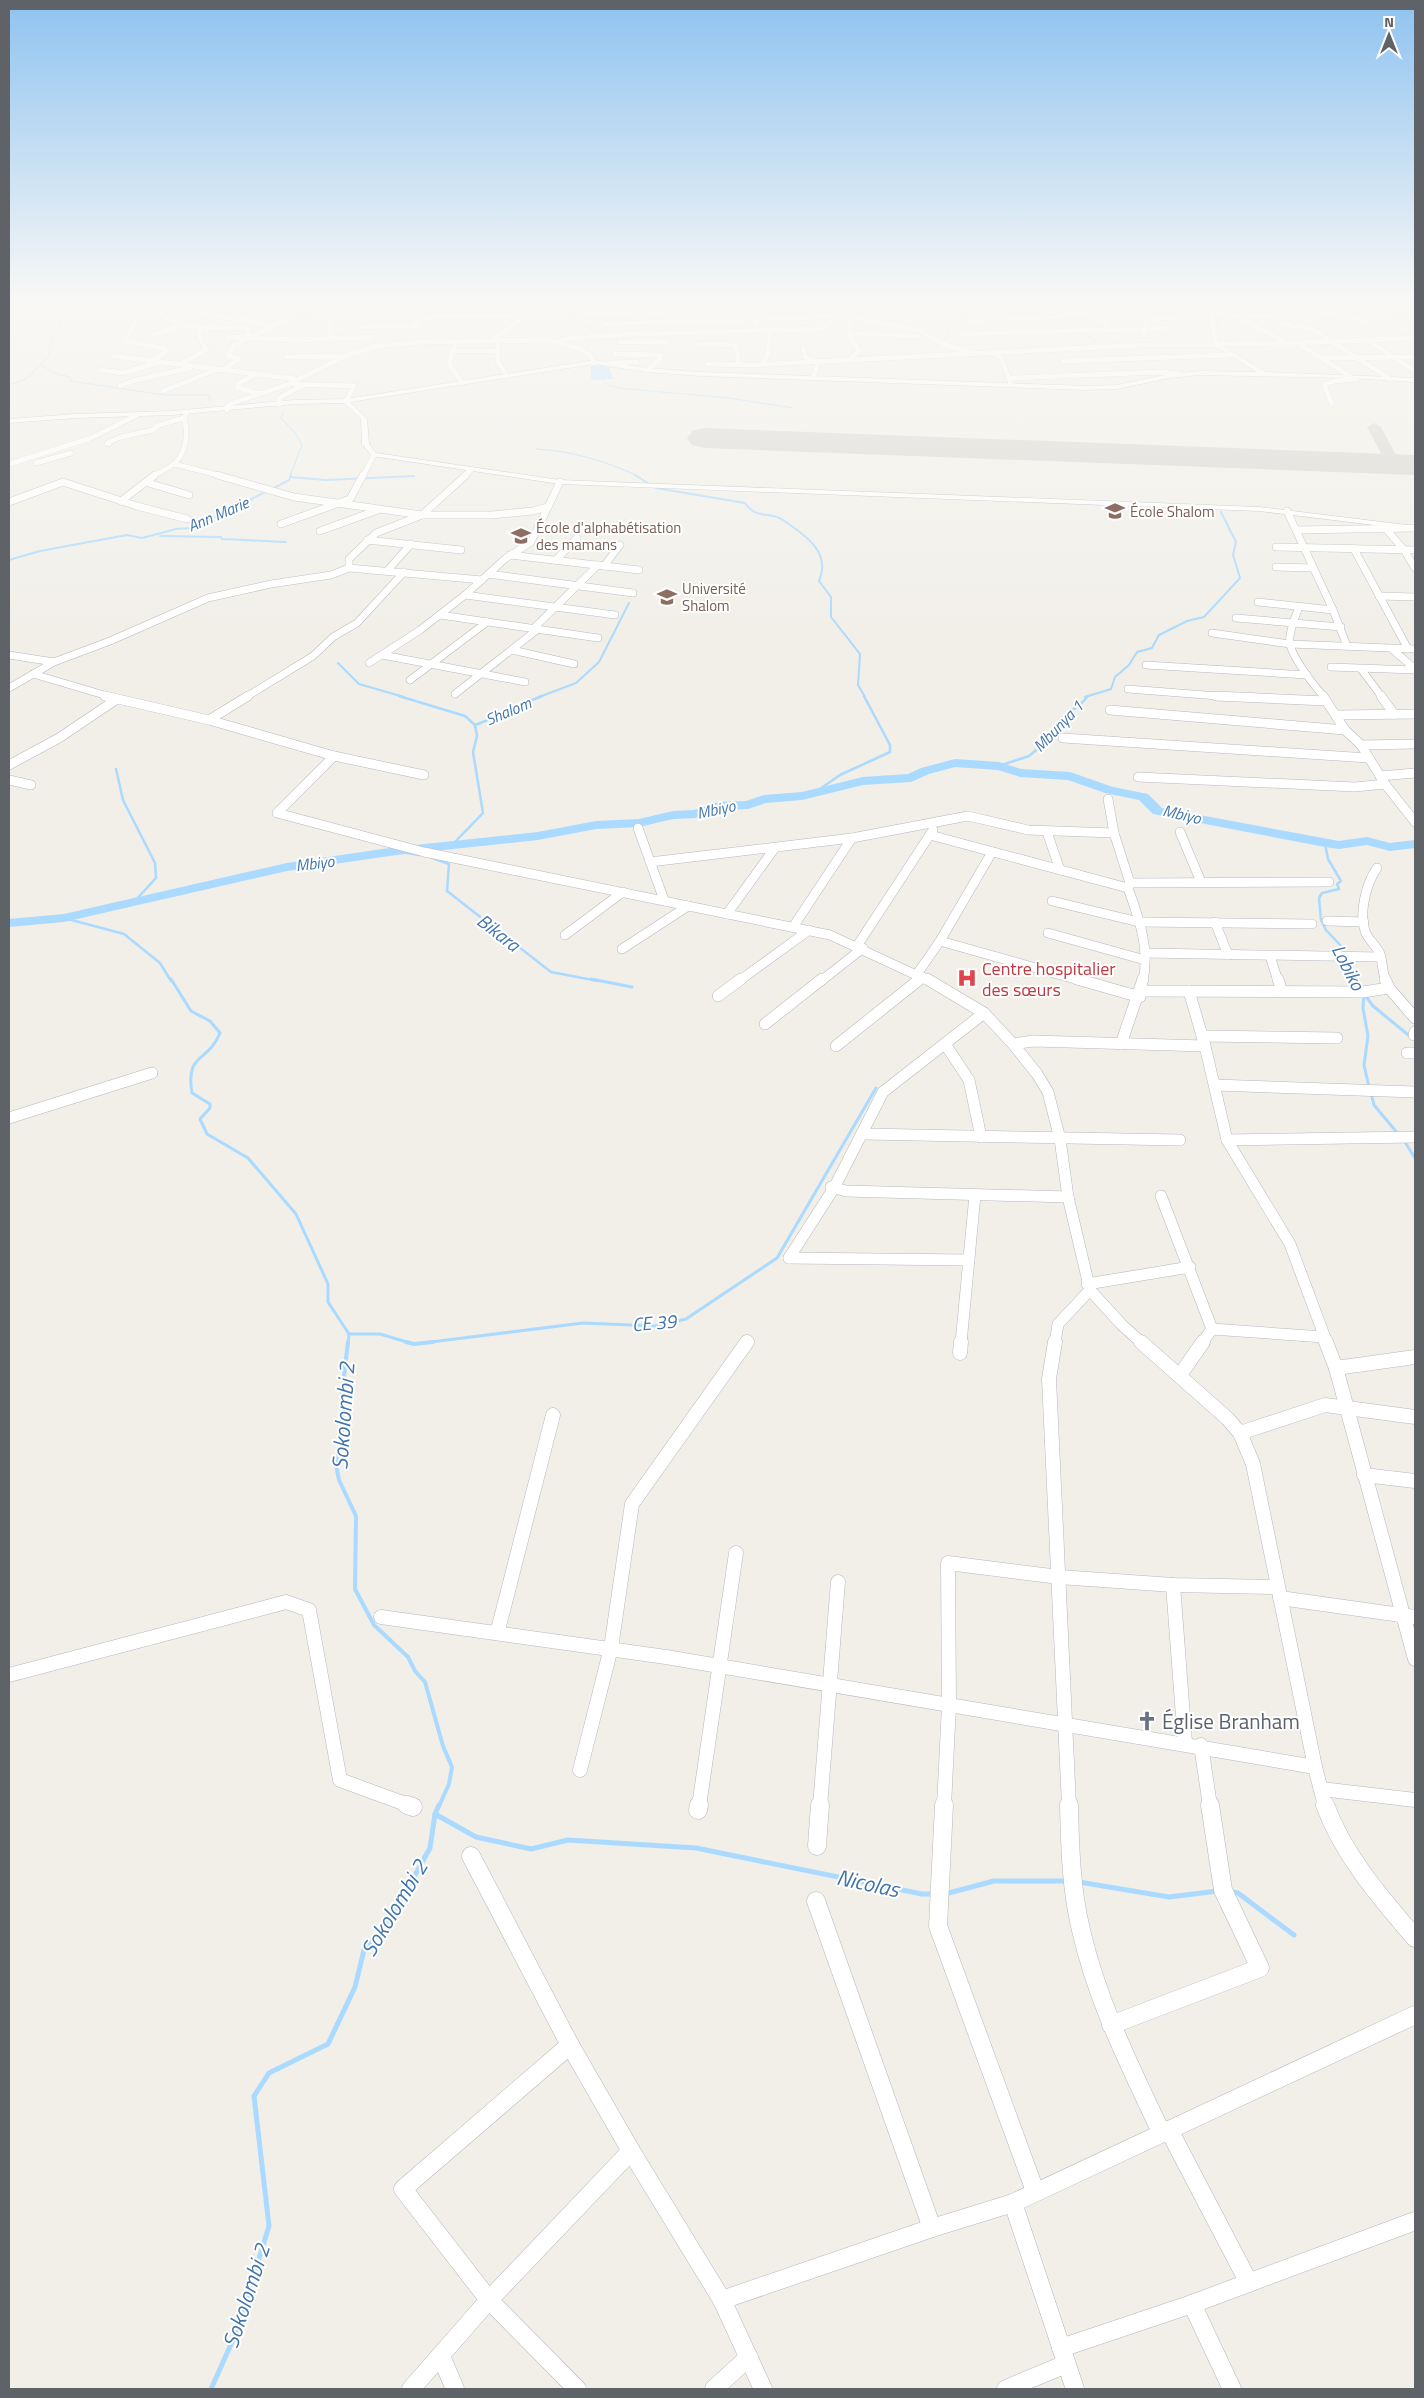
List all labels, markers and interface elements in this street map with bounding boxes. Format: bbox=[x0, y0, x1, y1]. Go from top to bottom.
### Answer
north arrow bbox=[1364, 10, 1414, 60]
text: N bbox=[1384, 11, 1394, 32]
water label: Ann Marie bbox=[184, 490, 254, 538]
school or university icon: École Shalom bbox=[1104, 500, 1126, 522]
place label: École Shalom bbox=[1130, 500, 1215, 523]
place label: École d'alphabétisation des mamans bbox=[536, 516, 681, 556]
school or university icon: École d'alphabétisation des mamans bbox=[510, 525, 532, 547]
place label: Université Shalom bbox=[682, 577, 746, 617]
school or university icon: Université Shalom bbox=[656, 586, 678, 608]
water label: Shalom bbox=[481, 690, 535, 731]
water label: Mbunya 1 bbox=[1027, 695, 1089, 757]
water label: Mbiyo bbox=[695, 793, 738, 825]
water label: Mbiyo bbox=[1160, 798, 1205, 830]
water label: Mbiyo bbox=[294, 849, 337, 877]
water label: Bikara bbox=[471, 906, 528, 959]
water label: Lobiko bbox=[1325, 939, 1373, 996]
place label: Centre hospitalier des sœurs bbox=[982, 955, 1115, 1003]
hospital icon: Centre hospitalier des sœurs bbox=[956, 967, 978, 989]
water label: CE 39 bbox=[631, 1305, 679, 1338]
water label: Sokolombi 2 bbox=[322, 1360, 364, 1471]
place label: Église Branham bbox=[1162, 1705, 1300, 1737]
church icon: Église Branham bbox=[1136, 1710, 1158, 1732]
water label: Sokolombi 2 bbox=[352, 1852, 437, 1963]
water label: Nicolas bbox=[834, 1860, 904, 1907]
water label: Sokolombi 2 bbox=[213, 2238, 279, 2352]

